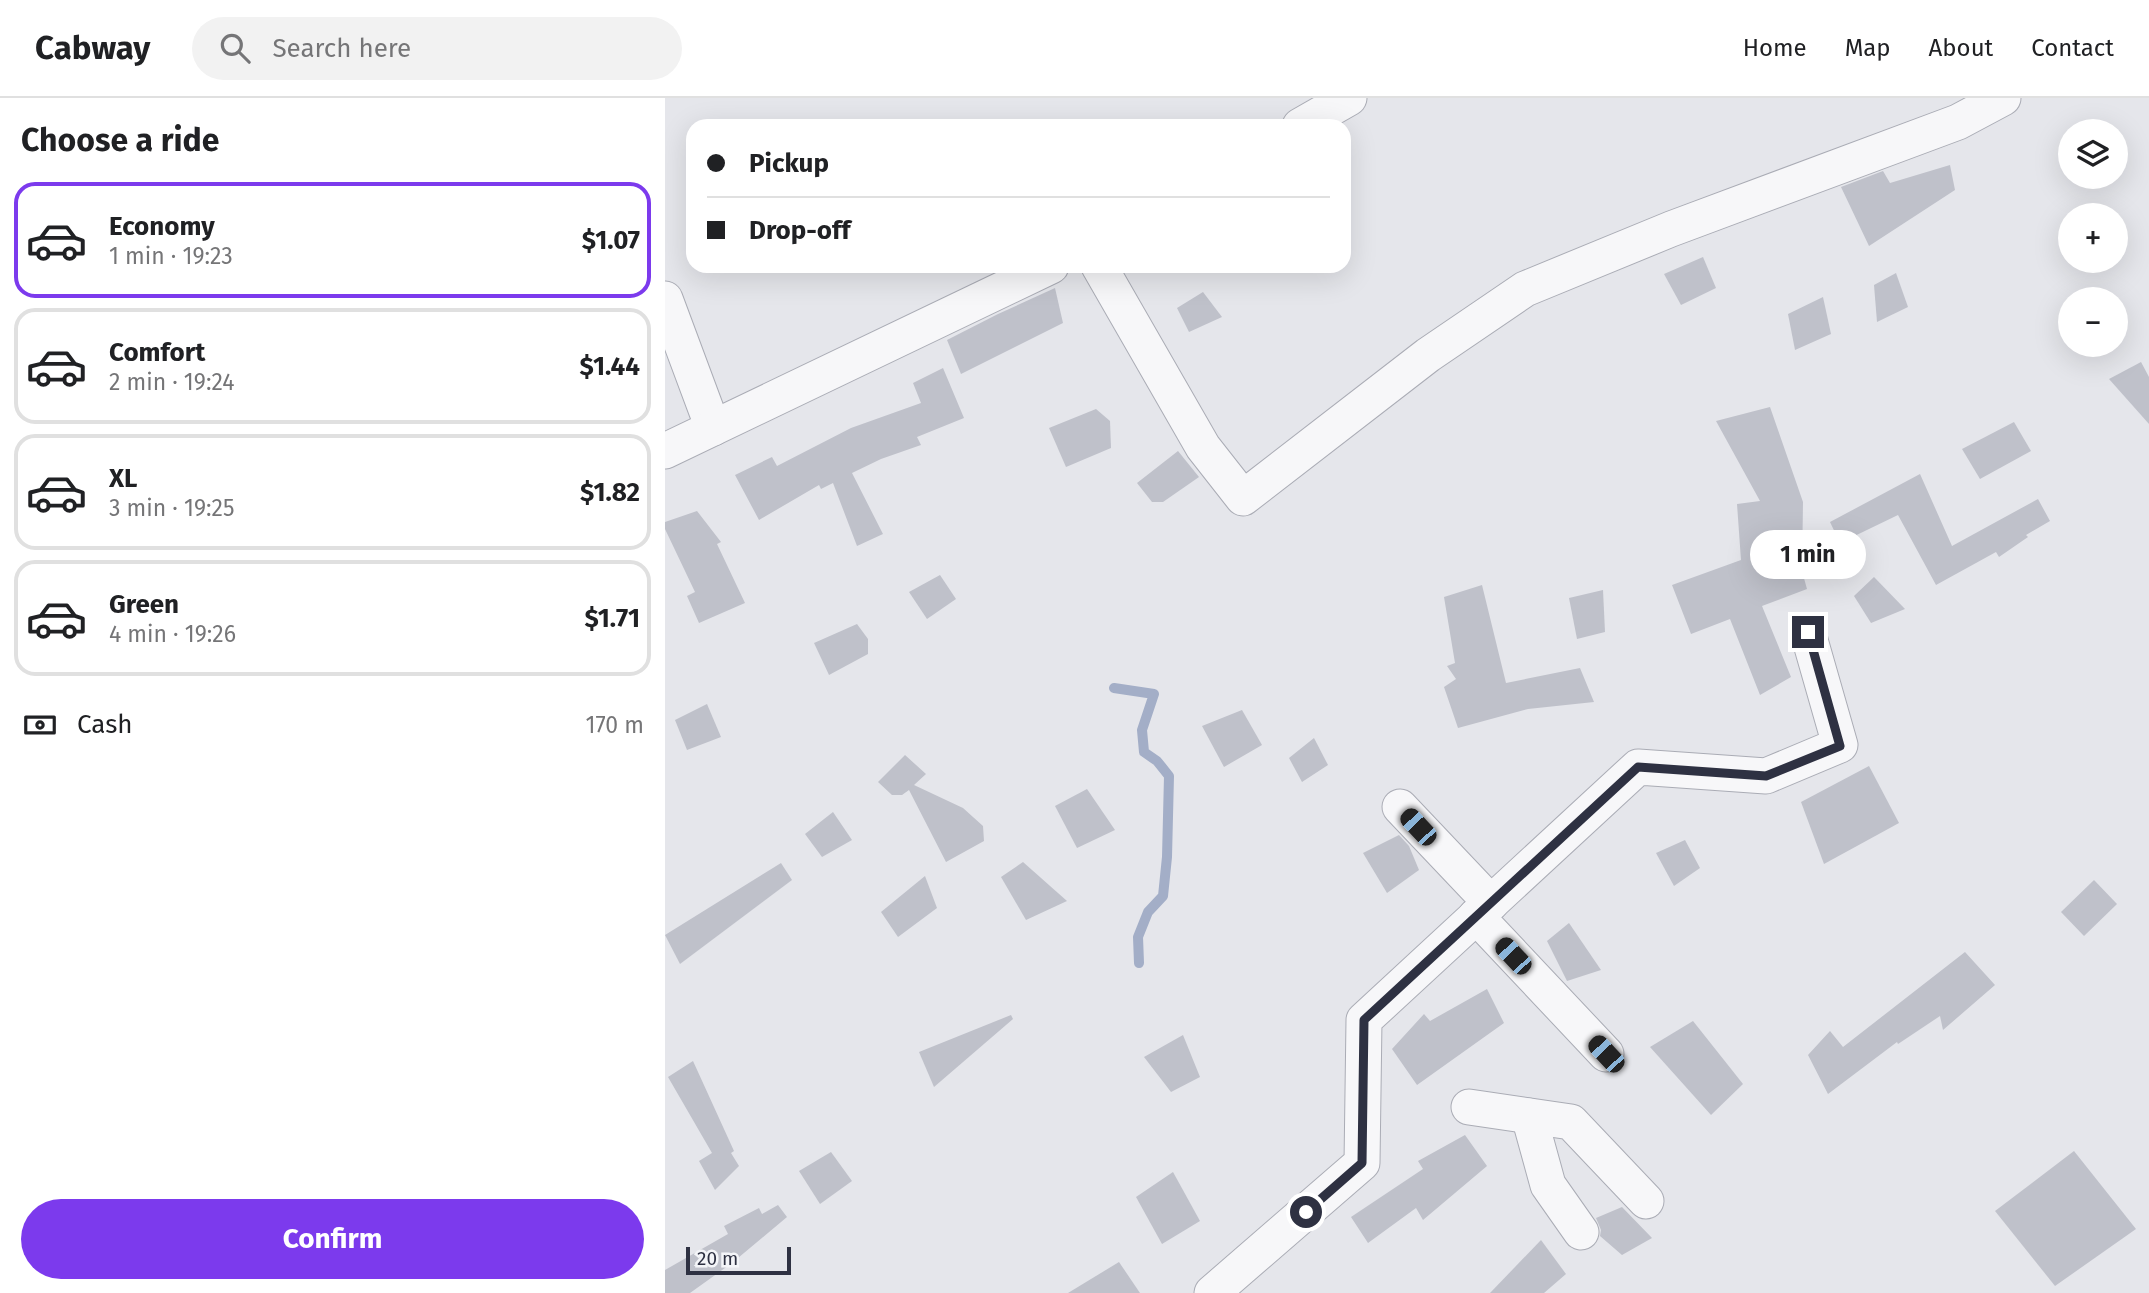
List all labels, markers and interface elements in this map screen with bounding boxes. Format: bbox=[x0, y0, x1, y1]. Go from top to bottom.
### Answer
search box bbox=[192, 17, 682, 80]
text: Cabway bbox=[35, 28, 150, 68]
icon: search bbox=[216, 29, 254, 67]
text: Search here bbox=[272, 33, 411, 64]
text: Home bbox=[1743, 34, 1807, 62]
text: Map bbox=[1845, 34, 1891, 62]
text: About bbox=[1929, 34, 1993, 62]
text: Contact bbox=[2031, 34, 2114, 62]
map controls bbox=[2058, 119, 2128, 357]
button: layers bbox=[2058, 119, 2128, 189]
text: Choose a ride bbox=[21, 121, 219, 159]
text: Pickup bbox=[749, 148, 829, 179]
button: + bbox=[2058, 203, 2128, 273]
icon: car bbox=[25, 209, 88, 272]
text: Economy bbox=[109, 211, 215, 242]
text: Drop-off bbox=[749, 215, 851, 246]
text: $1.07 bbox=[582, 225, 640, 256]
text: 1 min · 19:23 bbox=[109, 242, 233, 270]
button: − bbox=[2058, 287, 2128, 357]
icon: car bbox=[25, 335, 88, 398]
text: Comfort bbox=[109, 337, 205, 368]
text: $1.44 bbox=[580, 351, 640, 382]
text: 2 min · 19:24 bbox=[109, 368, 234, 396]
icon: car bbox=[25, 461, 88, 524]
text: XL bbox=[109, 463, 137, 494]
text: $1.82 bbox=[580, 477, 640, 508]
text: 3 min · 19:25 bbox=[109, 494, 234, 522]
callout: 1 min bbox=[1750, 531, 1866, 580]
text: 1 min bbox=[1780, 540, 1836, 568]
icon: car bbox=[25, 587, 88, 650]
text: Green bbox=[109, 589, 179, 620]
text: $1.71 bbox=[584, 603, 640, 634]
route end bbox=[1792, 616, 1824, 648]
text: 4 min · 19:26 bbox=[109, 620, 236, 648]
icon: cash bbox=[21, 706, 59, 744]
text: Cash bbox=[77, 709, 133, 740]
text: 170 m bbox=[585, 711, 644, 739]
car bbox=[1396, 804, 1441, 850]
car bbox=[1491, 933, 1536, 979]
car bbox=[1584, 1031, 1629, 1077]
route start bbox=[1290, 1196, 1322, 1228]
button: Confirm bbox=[21, 1199, 644, 1279]
scale bar bbox=[686, 1244, 791, 1276]
text: 20 m bbox=[697, 1247, 738, 1270]

